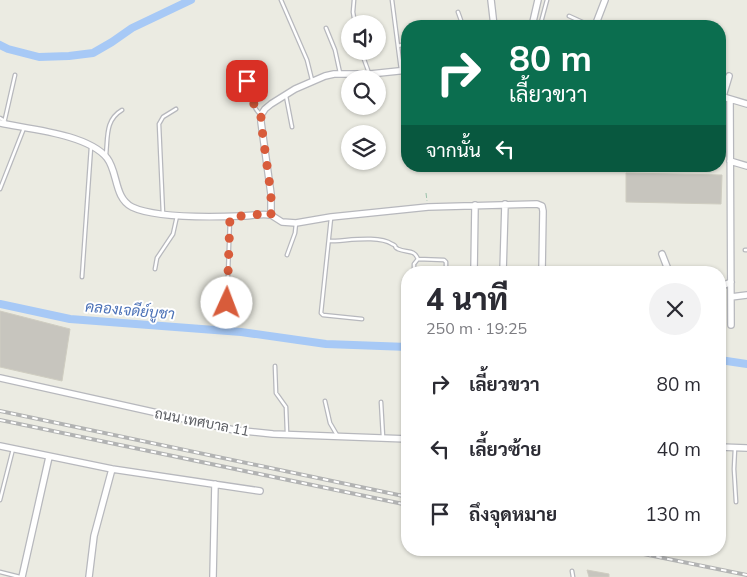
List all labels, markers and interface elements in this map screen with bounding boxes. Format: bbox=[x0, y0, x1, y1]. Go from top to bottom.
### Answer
map controls bbox=[341, 15, 386, 170]
button: sound bbox=[341, 15, 386, 60]
text: 80 m bbox=[509, 36, 592, 80]
icon: right bbox=[426, 40, 491, 105]
pin bbox=[226, 60, 268, 102]
icon: arrive bbox=[233, 67, 261, 95]
button: search bbox=[341, 70, 386, 115]
text: เลี้ยวขวา bbox=[509, 80, 587, 108]
button: layers bbox=[341, 125, 386, 170]
icon: left bbox=[491, 135, 519, 163]
text: จากนั้น bbox=[426, 138, 481, 162]
position arrow bbox=[200, 276, 252, 328]
text: 4 นาที bbox=[426, 280, 508, 318]
button: close bbox=[649, 283, 701, 335]
water label: คลองเจดีย์บูชา bbox=[84, 297, 176, 324]
text: 250 m · 19:25 bbox=[426, 318, 527, 338]
icon: right bbox=[426, 370, 454, 398]
text: เลี้ยวขวา bbox=[469, 372, 540, 396]
text: 80 m bbox=[657, 372, 701, 396]
street label: ถนน เทศบาล 11 bbox=[153, 404, 251, 440]
icon: left bbox=[426, 435, 454, 463]
text: เลี้ยวซ้าย bbox=[469, 437, 541, 461]
text: 40 m bbox=[657, 437, 701, 461]
icon: arrive bbox=[426, 500, 454, 528]
text: ถึงจุดหมาย bbox=[469, 502, 557, 526]
text: 130 m bbox=[645, 502, 701, 526]

